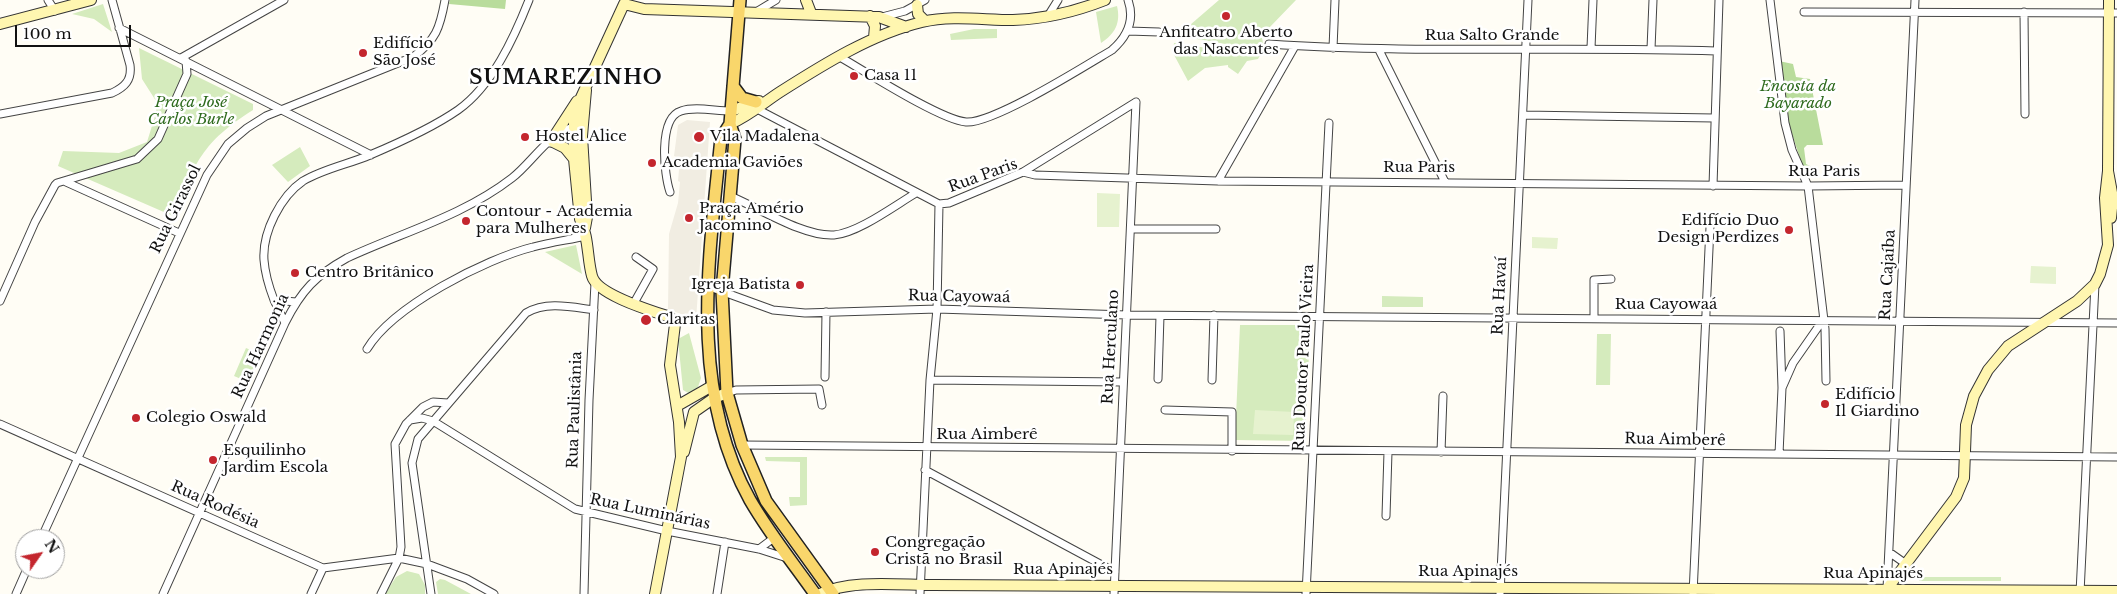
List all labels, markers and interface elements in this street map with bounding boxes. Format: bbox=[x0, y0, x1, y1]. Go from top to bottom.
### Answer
marker: Anfiteatro Aberto das Nascentes bbox=[1220, 10, 1232, 22]
scale bar bbox=[18, 15, 134, 47]
text: 100 m bbox=[23, 24, 72, 43]
place label: Anfiteatro Aberto das Nascentes bbox=[1159, 24, 1293, 59]
street label: Rua Salto Grande bbox=[1425, 27, 1559, 45]
place label: Edifício São José bbox=[373, 35, 436, 70]
marker: Edifício São José bbox=[357, 47, 369, 59]
district label: SUMAREZINHO bbox=[468, 66, 664, 90]
place label: Casa 11 bbox=[864, 67, 917, 85]
marker: Casa 11 bbox=[848, 70, 860, 82]
park label: Encosta da Bayarado bbox=[1760, 78, 1836, 113]
park label: Praça José Carlos Burle bbox=[148, 94, 234, 129]
place label: Hostel Alice bbox=[535, 128, 627, 146]
place label: Vila Madalena bbox=[710, 128, 819, 146]
marker: Vila Madalena bbox=[692, 130, 706, 144]
marker: Hostel Alice bbox=[519, 131, 531, 143]
place label: Academia Gaviões bbox=[662, 154, 803, 172]
street label: Rua Paris bbox=[946, 155, 1020, 197]
marker: Academia Gaviões bbox=[646, 157, 658, 169]
street label: Rua Paris bbox=[1383, 159, 1455, 177]
street label: Rua Girassol bbox=[147, 162, 205, 256]
street label: Rua Paris bbox=[1788, 163, 1860, 181]
place label: Praça Amério Jacomino bbox=[699, 200, 804, 235]
place label: Contour - Academia para Mulheres bbox=[476, 203, 632, 238]
marker: Praça Amério Jacomino bbox=[683, 212, 695, 224]
place label: Edifício Duo Design Perdizes bbox=[1657, 212, 1779, 247]
marker: Contour - Academia para Mulheres bbox=[460, 215, 472, 227]
marker: Edifício Duo Design Perdizes bbox=[1783, 224, 1795, 236]
street label: Rua Cajaíba bbox=[1877, 229, 1899, 321]
street label: Rua Havaí bbox=[1489, 256, 1511, 336]
place label: Centro Britânico bbox=[305, 264, 434, 282]
street label: Rua Doutor Paulo Vieira bbox=[1290, 264, 1318, 452]
marker: Centro Britânico bbox=[289, 267, 301, 279]
place label: Igreja Batista bbox=[691, 276, 790, 294]
marker: Igreja Batista bbox=[794, 279, 806, 291]
street label: Rua Cayowaá bbox=[908, 287, 1010, 307]
street label: Rua Herculano bbox=[1099, 289, 1123, 405]
street label: Rua Harmonia bbox=[229, 291, 293, 401]
street label: Rua Cayowaá bbox=[1615, 296, 1717, 314]
place label: Claritas bbox=[657, 311, 715, 329]
marker: Claritas bbox=[639, 313, 653, 327]
street label: Rua Paulistânia bbox=[564, 351, 586, 469]
place label: Edifício Il Giardino bbox=[1835, 386, 1919, 421]
marker: Edifício Il Giardino bbox=[1819, 398, 1831, 410]
place label: Colegio Oswald bbox=[146, 409, 266, 427]
marker: Colegio Oswald bbox=[130, 412, 142, 424]
street label: Rua Aimberê bbox=[936, 426, 1038, 444]
street label: Rua Aimberê bbox=[1624, 430, 1726, 450]
place label: Esquilinho Jardim Escola bbox=[223, 442, 328, 477]
marker: Esquilinho Jardim Escola bbox=[207, 454, 219, 466]
street label: Rua Rodésia bbox=[168, 477, 262, 533]
street label: Rua Luminárias bbox=[588, 490, 712, 534]
north arrow bbox=[15, 529, 65, 579]
place label: Congregação Cristã no Brasil bbox=[885, 534, 1003, 569]
text: N bbox=[41, 536, 63, 557]
marker: Congregação Cristã no Brasil bbox=[869, 546, 881, 558]
street label: Rua Apinajés bbox=[1013, 561, 1113, 579]
street label: Rua Apinajés bbox=[1418, 563, 1518, 581]
street label: Rua Apinajés bbox=[1823, 565, 1923, 583]

